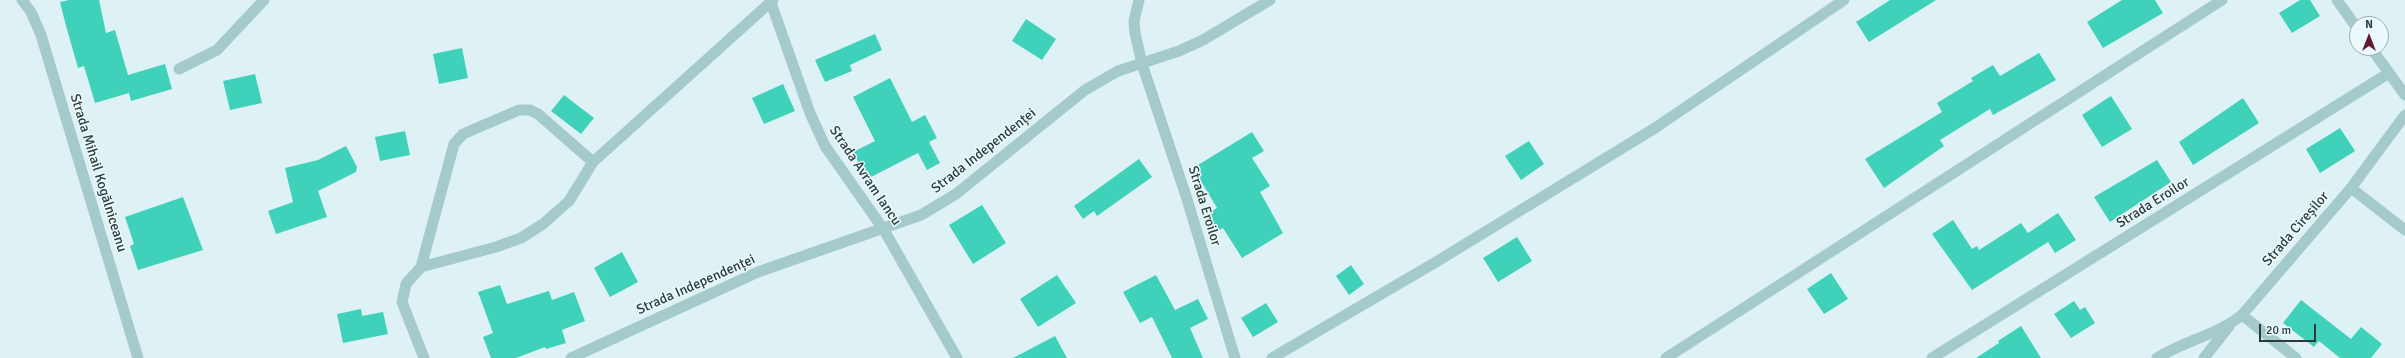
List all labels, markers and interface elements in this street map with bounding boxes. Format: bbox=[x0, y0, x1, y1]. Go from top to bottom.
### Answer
north arrow bbox=[2349, 16, 2389, 56]
text: N bbox=[2365, 18, 2373, 31]
street label: Strada Mihail Kogălniceanu bbox=[66, 92, 130, 254]
street label: Strada Independenței bbox=[928, 105, 1040, 197]
street label: Strada Avram Iancu bbox=[825, 123, 905, 229]
street label: Strada Eroilor bbox=[1184, 164, 1224, 248]
street label: Strada Eroilor bbox=[2114, 174, 2192, 232]
street label: Strada Cireșilor bbox=[2259, 188, 2333, 270]
street label: Strada Independenței bbox=[634, 251, 758, 319]
scale bar bbox=[2261, 316, 2318, 342]
text: 20 m bbox=[2266, 323, 2291, 338]

